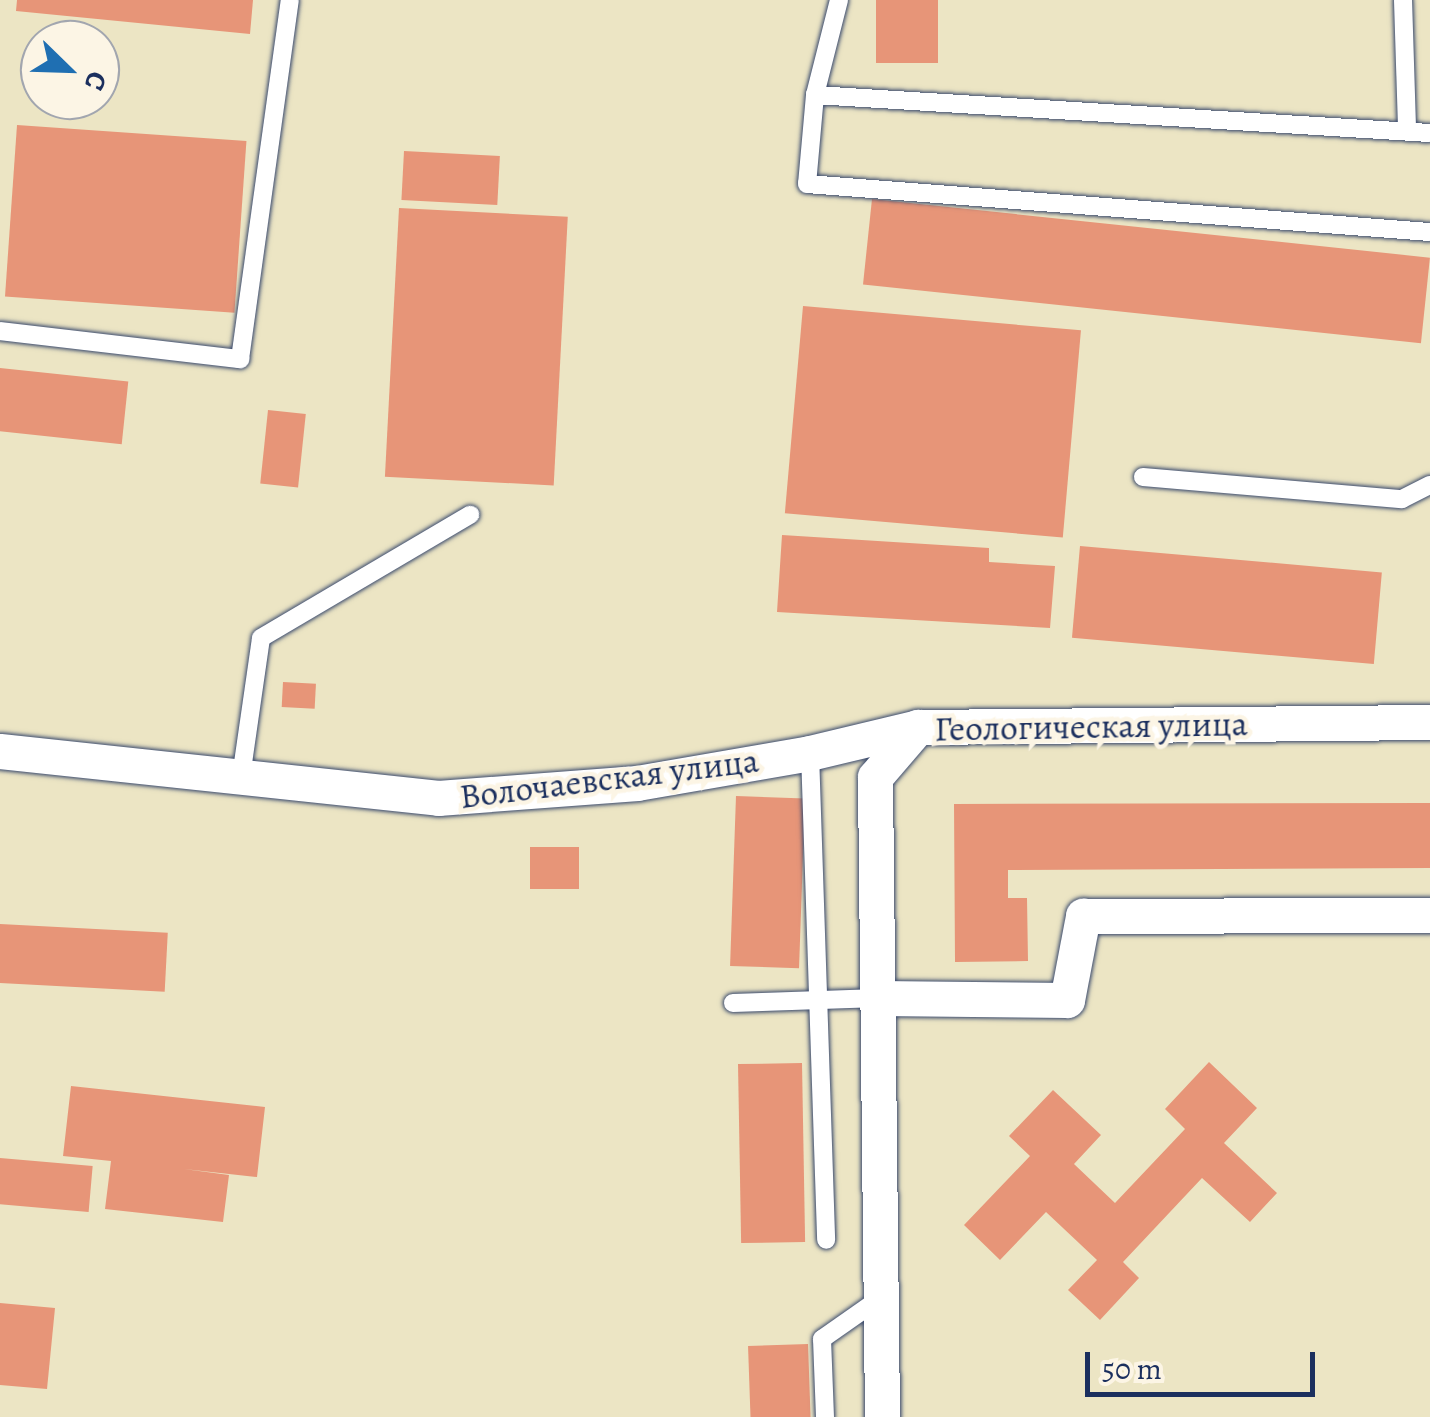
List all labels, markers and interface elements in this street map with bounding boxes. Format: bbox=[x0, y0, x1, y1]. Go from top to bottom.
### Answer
north arrow bbox=[20, 20, 120, 120]
text: С bbox=[75, 66, 117, 96]
street label: Геологическая улица bbox=[934, 702, 1248, 750]
street label: Волочаевская улица bbox=[457, 739, 761, 817]
scale bar bbox=[1090, 1332, 1320, 1394]
text: 50 m bbox=[1102, 1349, 1162, 1389]

